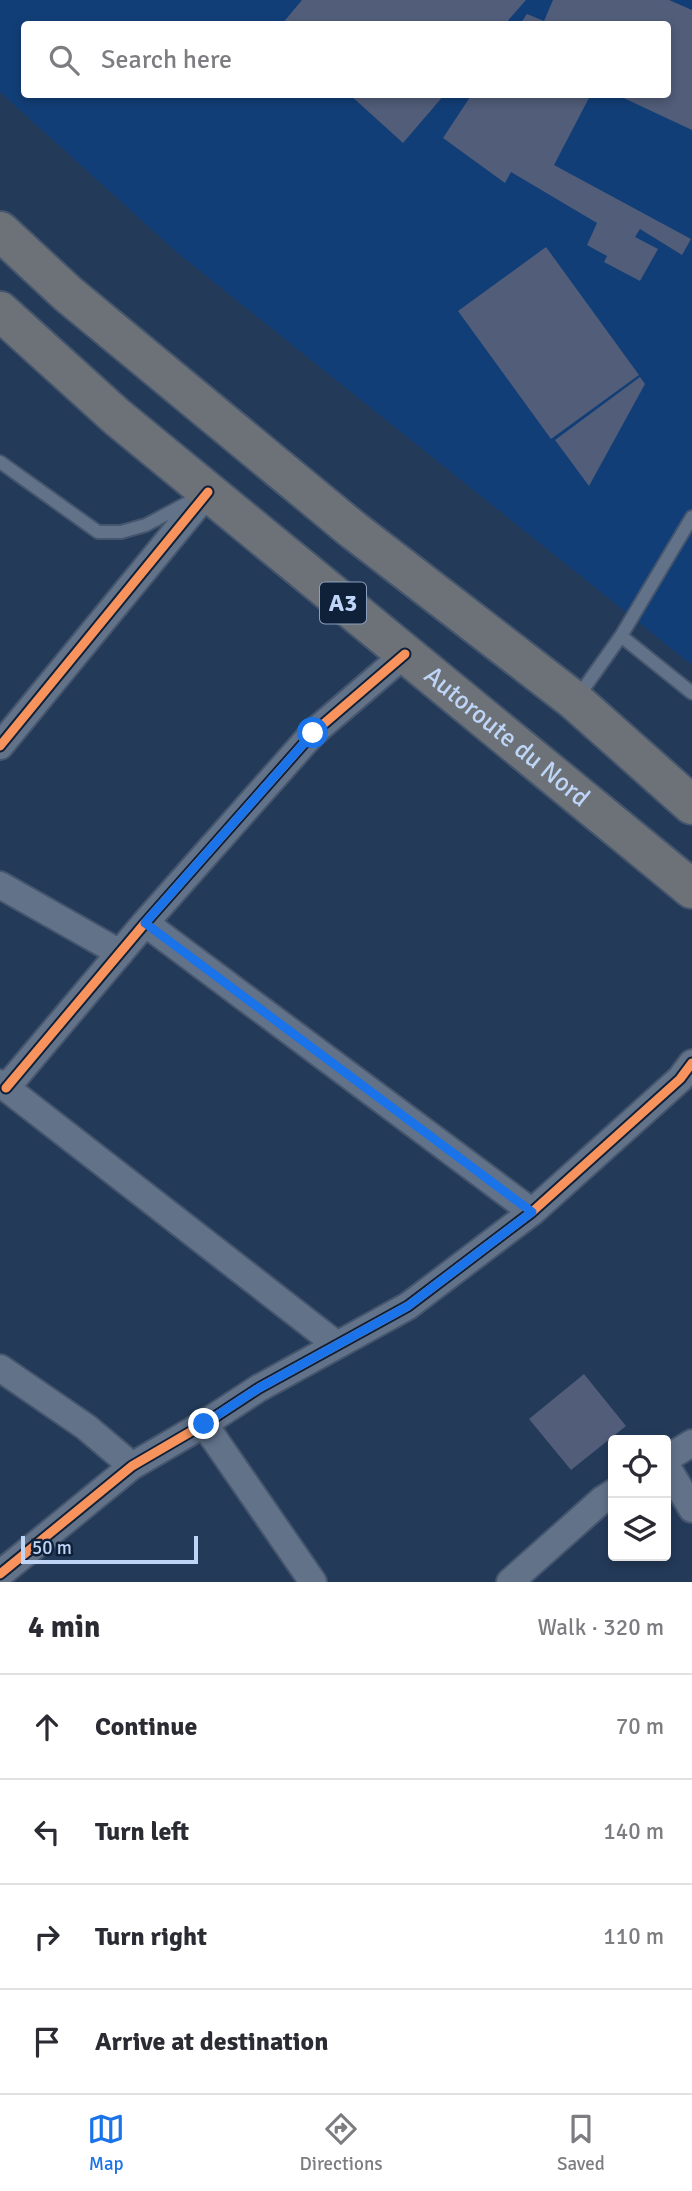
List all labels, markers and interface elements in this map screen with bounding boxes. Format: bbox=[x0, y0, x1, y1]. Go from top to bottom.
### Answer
search box bbox=[21, 21, 671, 98]
icon: search bbox=[45, 41, 83, 79]
text: Search here bbox=[101, 44, 232, 76]
road number: A3 bbox=[320, 582, 366, 624]
street label: Autoroute du Nord bbox=[417, 660, 596, 814]
route start bbox=[297, 717, 328, 748]
route end bbox=[188, 1408, 219, 1439]
map controls bbox=[608, 1435, 671, 1561]
button: locate bbox=[608, 1435, 671, 1498]
button: layers bbox=[608, 1498, 671, 1561]
scale bar bbox=[21, 1533, 198, 1565]
text: 50 m bbox=[32, 1536, 72, 1560]
text: 4 min bbox=[28, 1609, 100, 1646]
text: Walk · 320 m bbox=[538, 1613, 664, 1642]
icon: ahead bbox=[28, 1708, 66, 1746]
text: Continue bbox=[95, 1711, 197, 1743]
text: 70 m bbox=[616, 1712, 664, 1741]
icon: left bbox=[28, 1813, 66, 1851]
text: Turn left bbox=[95, 1816, 189, 1848]
text: 140 m bbox=[603, 1817, 664, 1846]
icon: right bbox=[28, 1918, 66, 1956]
text: Turn right bbox=[95, 1921, 207, 1953]
text: 110 m bbox=[603, 1922, 664, 1951]
icon: arrive bbox=[28, 2023, 66, 2061]
text: Arrive at destination bbox=[95, 2026, 328, 2058]
tab: Map bbox=[87, 2110, 125, 2176]
tab: Directions bbox=[300, 2110, 383, 2176]
tab: Saved bbox=[557, 2110, 605, 2176]

